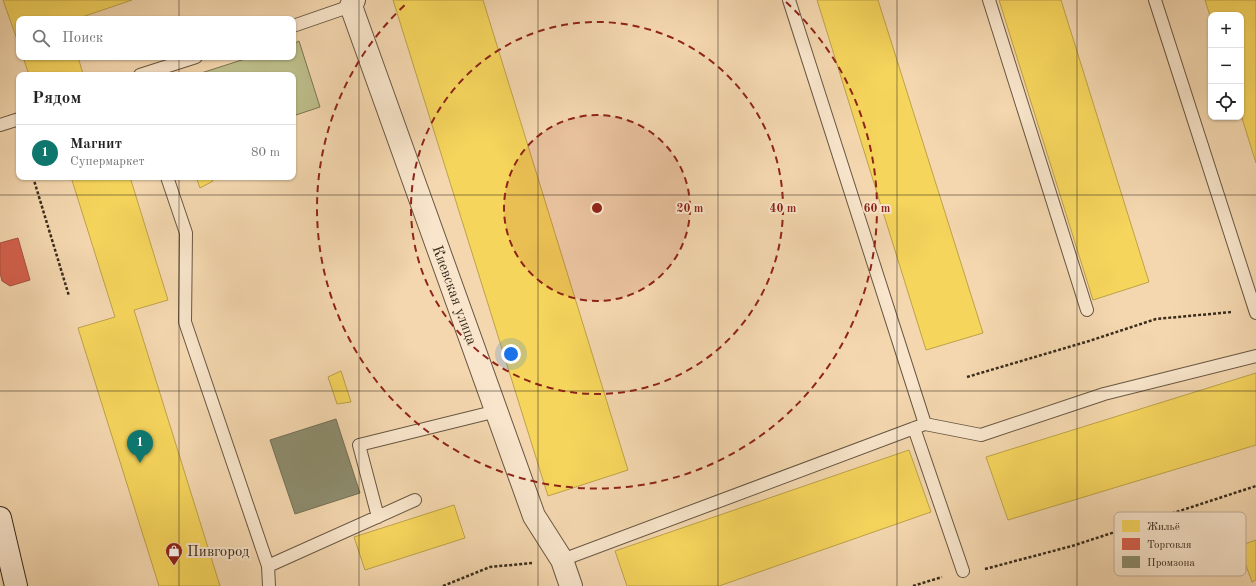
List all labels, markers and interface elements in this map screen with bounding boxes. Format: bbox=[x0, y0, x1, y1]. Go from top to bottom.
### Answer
map controls bbox=[1208, 12, 1244, 120]
button: + bbox=[1208, 12, 1244, 48]
search box bbox=[16, 16, 296, 60]
icon: search bbox=[30, 27, 52, 49]
text: Поиск bbox=[62, 31, 103, 46]
button: − bbox=[1208, 48, 1244, 84]
button: locate bbox=[1208, 84, 1244, 120]
text: Рядом bbox=[32, 90, 81, 107]
text: Магнит bbox=[70, 137, 122, 152]
text: 1 bbox=[41, 146, 49, 159]
text: 80 m bbox=[251, 146, 280, 159]
text: Супермаркет bbox=[70, 155, 145, 168]
centre of rings bbox=[590, 201, 604, 215]
text: 20 m bbox=[677, 203, 704, 215]
text: 40 m bbox=[770, 203, 797, 215]
text: 60 m bbox=[864, 203, 891, 215]
street label: Киевская улица bbox=[429, 244, 479, 348]
your location bbox=[501, 344, 521, 364]
pin: 1 bbox=[127, 430, 153, 463]
legend bbox=[1114, 512, 1246, 576]
text: Жильё bbox=[1147, 522, 1180, 533]
text: Торговля bbox=[1147, 540, 1192, 551]
shop icon: Пивгород bbox=[164, 541, 184, 566]
place label: Пивгород bbox=[187, 545, 250, 560]
text: Промзона bbox=[1147, 558, 1195, 569]

